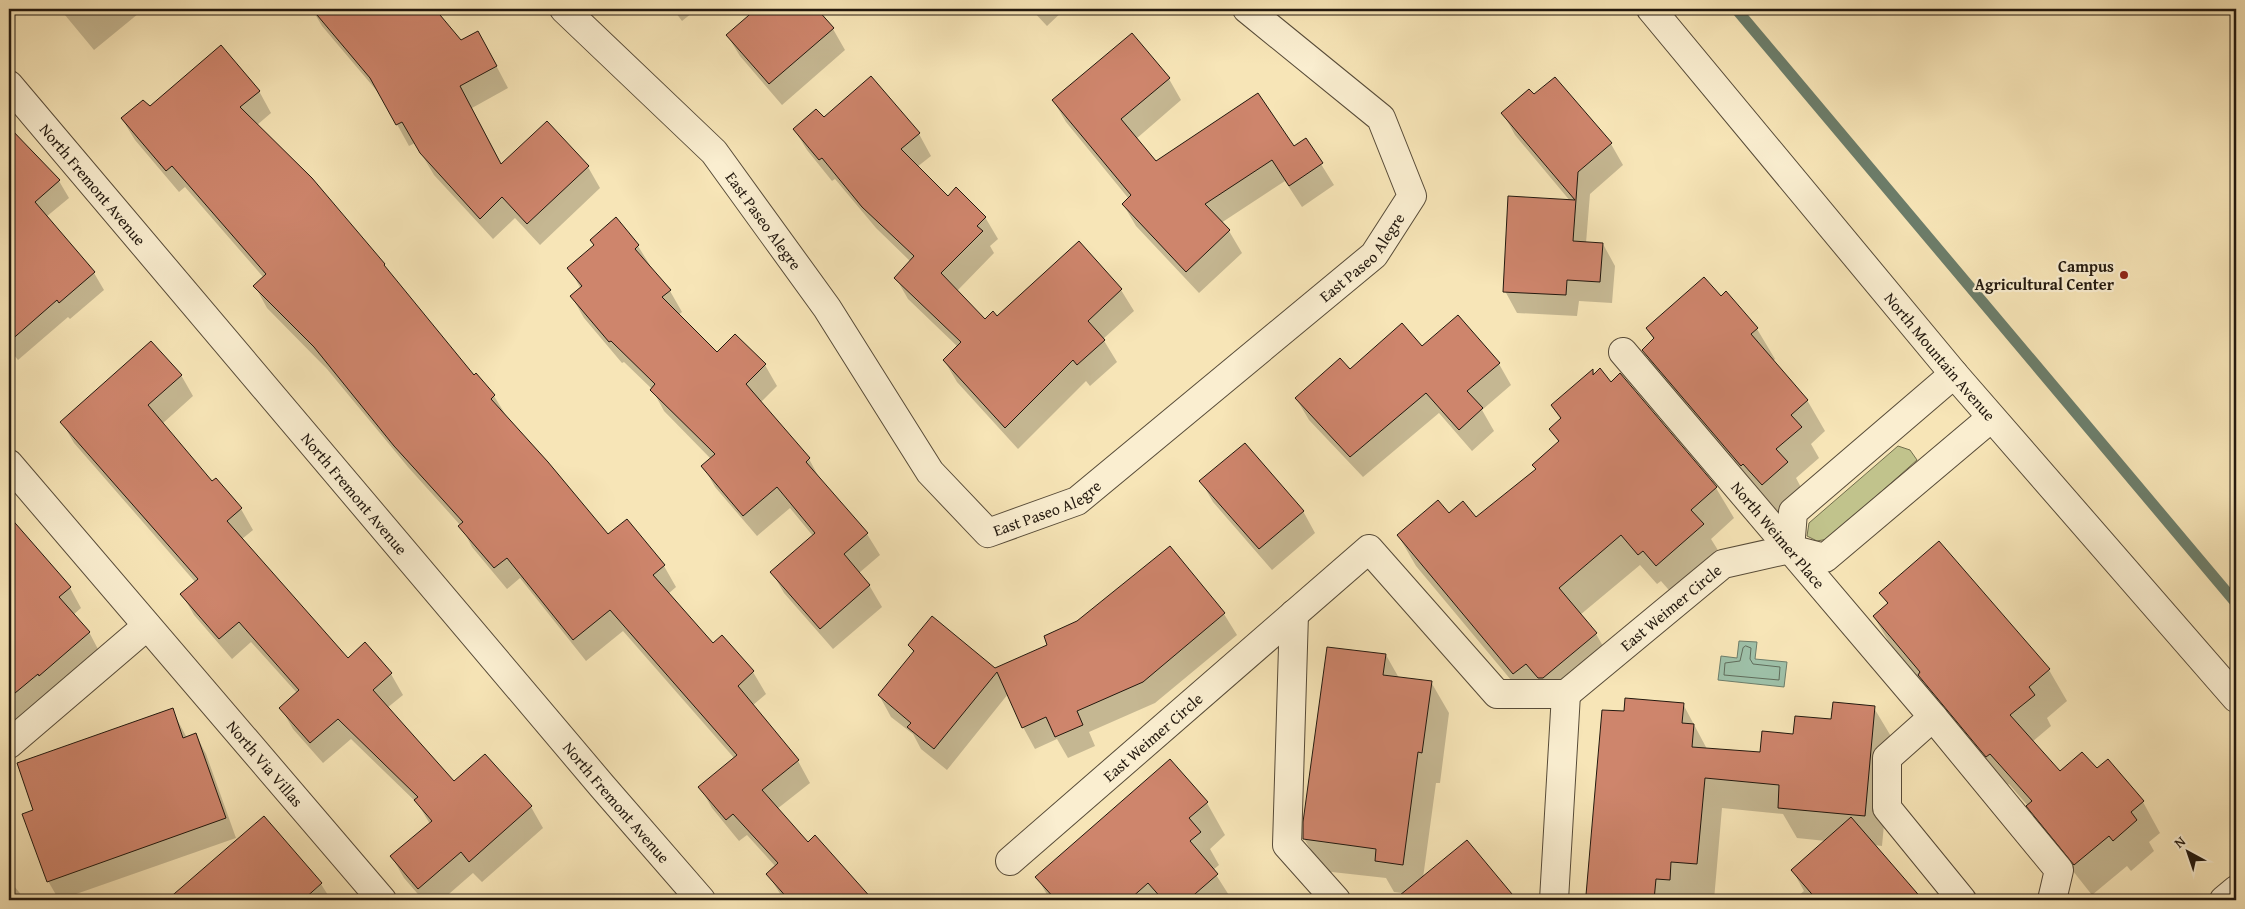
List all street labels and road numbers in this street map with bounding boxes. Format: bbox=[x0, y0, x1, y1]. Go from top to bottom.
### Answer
street label: North Fremont Avenue bbox=[34, 118, 152, 251]
street label: East Paseo Alegre bbox=[720, 166, 808, 275]
street label: East Paseo Alegre bbox=[1314, 208, 1410, 308]
street label: North Mountain Avenue bbox=[1879, 287, 2001, 426]
street label: North Fremont Avenue bbox=[296, 427, 413, 560]
street label: East Paseo Alegre bbox=[990, 474, 1106, 542]
street label: North Weimer Place bbox=[1726, 476, 1831, 594]
street label: East Weimer Circle bbox=[1615, 558, 1727, 657]
street label: East Weimer Circle bbox=[1097, 687, 1208, 787]
street label: North Via Villas bbox=[221, 715, 309, 812]
street label: North Fremont Avenue bbox=[557, 736, 676, 868]

